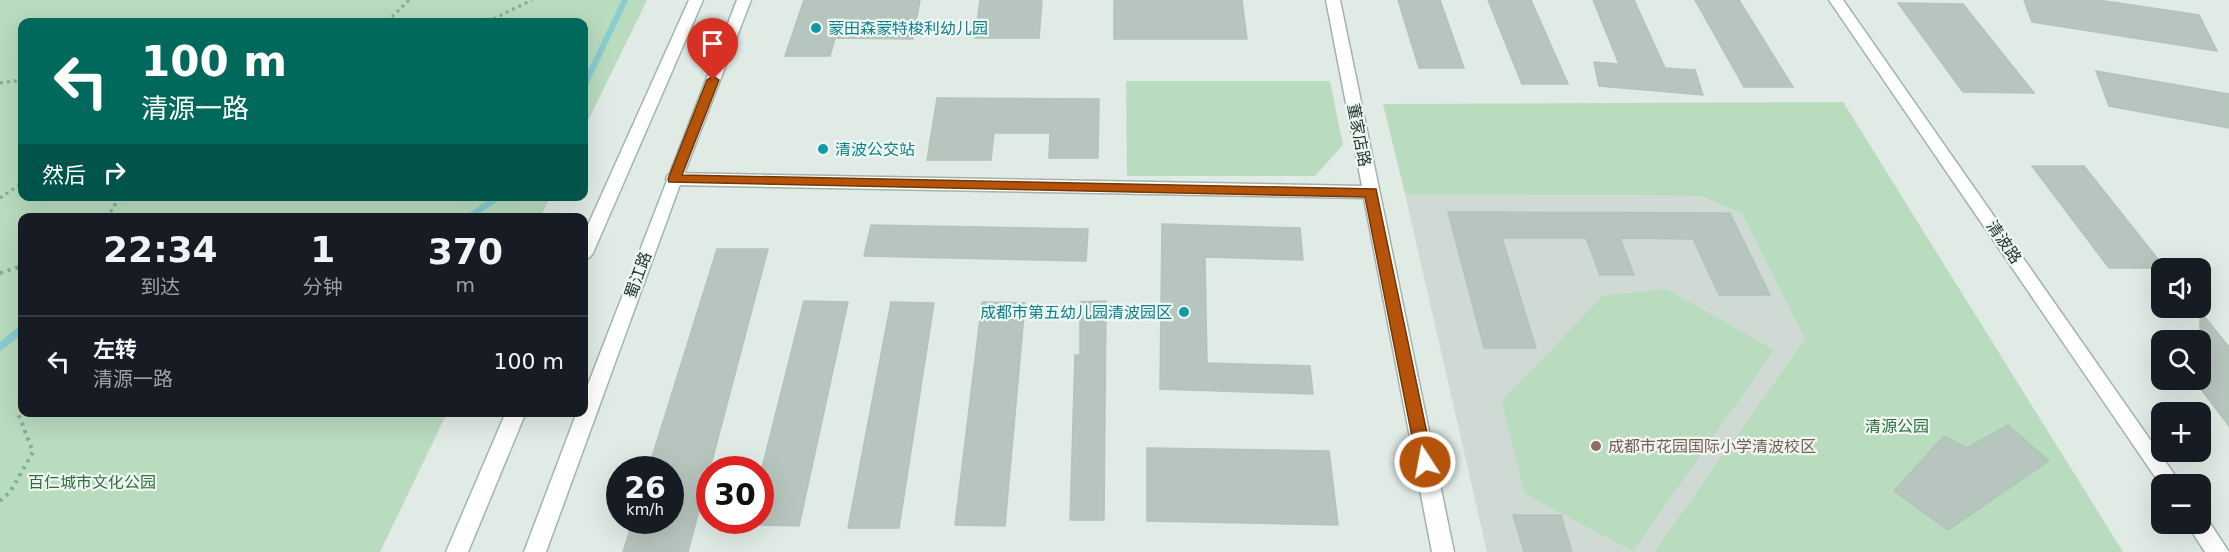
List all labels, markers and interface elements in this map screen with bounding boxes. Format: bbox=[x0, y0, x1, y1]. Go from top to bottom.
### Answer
pin bbox=[687, 18, 738, 80]
place label: 蒙田森蒙特梭利幼儿园 bbox=[828, 19, 988, 38]
marker: 蒙田森蒙特梭利幼儿园 bbox=[809, 21, 823, 35]
icon: arrive bbox=[696, 27, 729, 60]
text: 100 m bbox=[141, 37, 287, 86]
icon: left bbox=[42, 42, 120, 120]
text: 清源一路 bbox=[141, 93, 249, 124]
street label: 董家店路 bbox=[1344, 102, 1374, 168]
place label: 清波公交站 bbox=[835, 140, 915, 159]
marker: 清波公交站 bbox=[816, 142, 830, 156]
icon: right bbox=[98, 156, 131, 189]
text: 然后 bbox=[42, 163, 86, 188]
street label: 清波路 bbox=[1982, 217, 2026, 267]
text: 22:34 bbox=[103, 229, 218, 270]
text: 1 bbox=[310, 229, 335, 270]
text: 370 bbox=[428, 231, 503, 272]
street label: 蜀江路 bbox=[621, 249, 655, 301]
map controls bbox=[2151, 258, 2211, 534]
button: sound bbox=[2151, 258, 2211, 318]
text: m bbox=[456, 273, 475, 297]
text: 到达 bbox=[140, 275, 180, 299]
text: 分钟 bbox=[303, 275, 343, 299]
place label: 成都市第五幼儿园清波园区 bbox=[980, 303, 1172, 322]
marker: 成都市第五幼儿园清波园区 bbox=[1177, 305, 1191, 319]
button: search bbox=[2151, 330, 2211, 390]
text: 左转 bbox=[93, 337, 137, 362]
icon: left bbox=[42, 345, 75, 378]
text: 100 m bbox=[494, 349, 564, 374]
text: 清源一路 bbox=[93, 367, 173, 391]
button: + bbox=[2151, 402, 2211, 462]
park label: 清源公园 bbox=[1865, 417, 1929, 436]
position arrow bbox=[1393, 430, 1457, 494]
place label: 成都市花园国际小学清波校区 bbox=[1608, 437, 1816, 456]
marker: 成都市花园国际小学清波校区 bbox=[1589, 439, 1603, 453]
speed limit sign: 30 bbox=[696, 456, 774, 534]
text: 26 bbox=[624, 470, 666, 505]
park label: 百仁城市文化公园 bbox=[28, 473, 156, 492]
button: − bbox=[2151, 474, 2211, 534]
text: km/h bbox=[626, 501, 664, 519]

